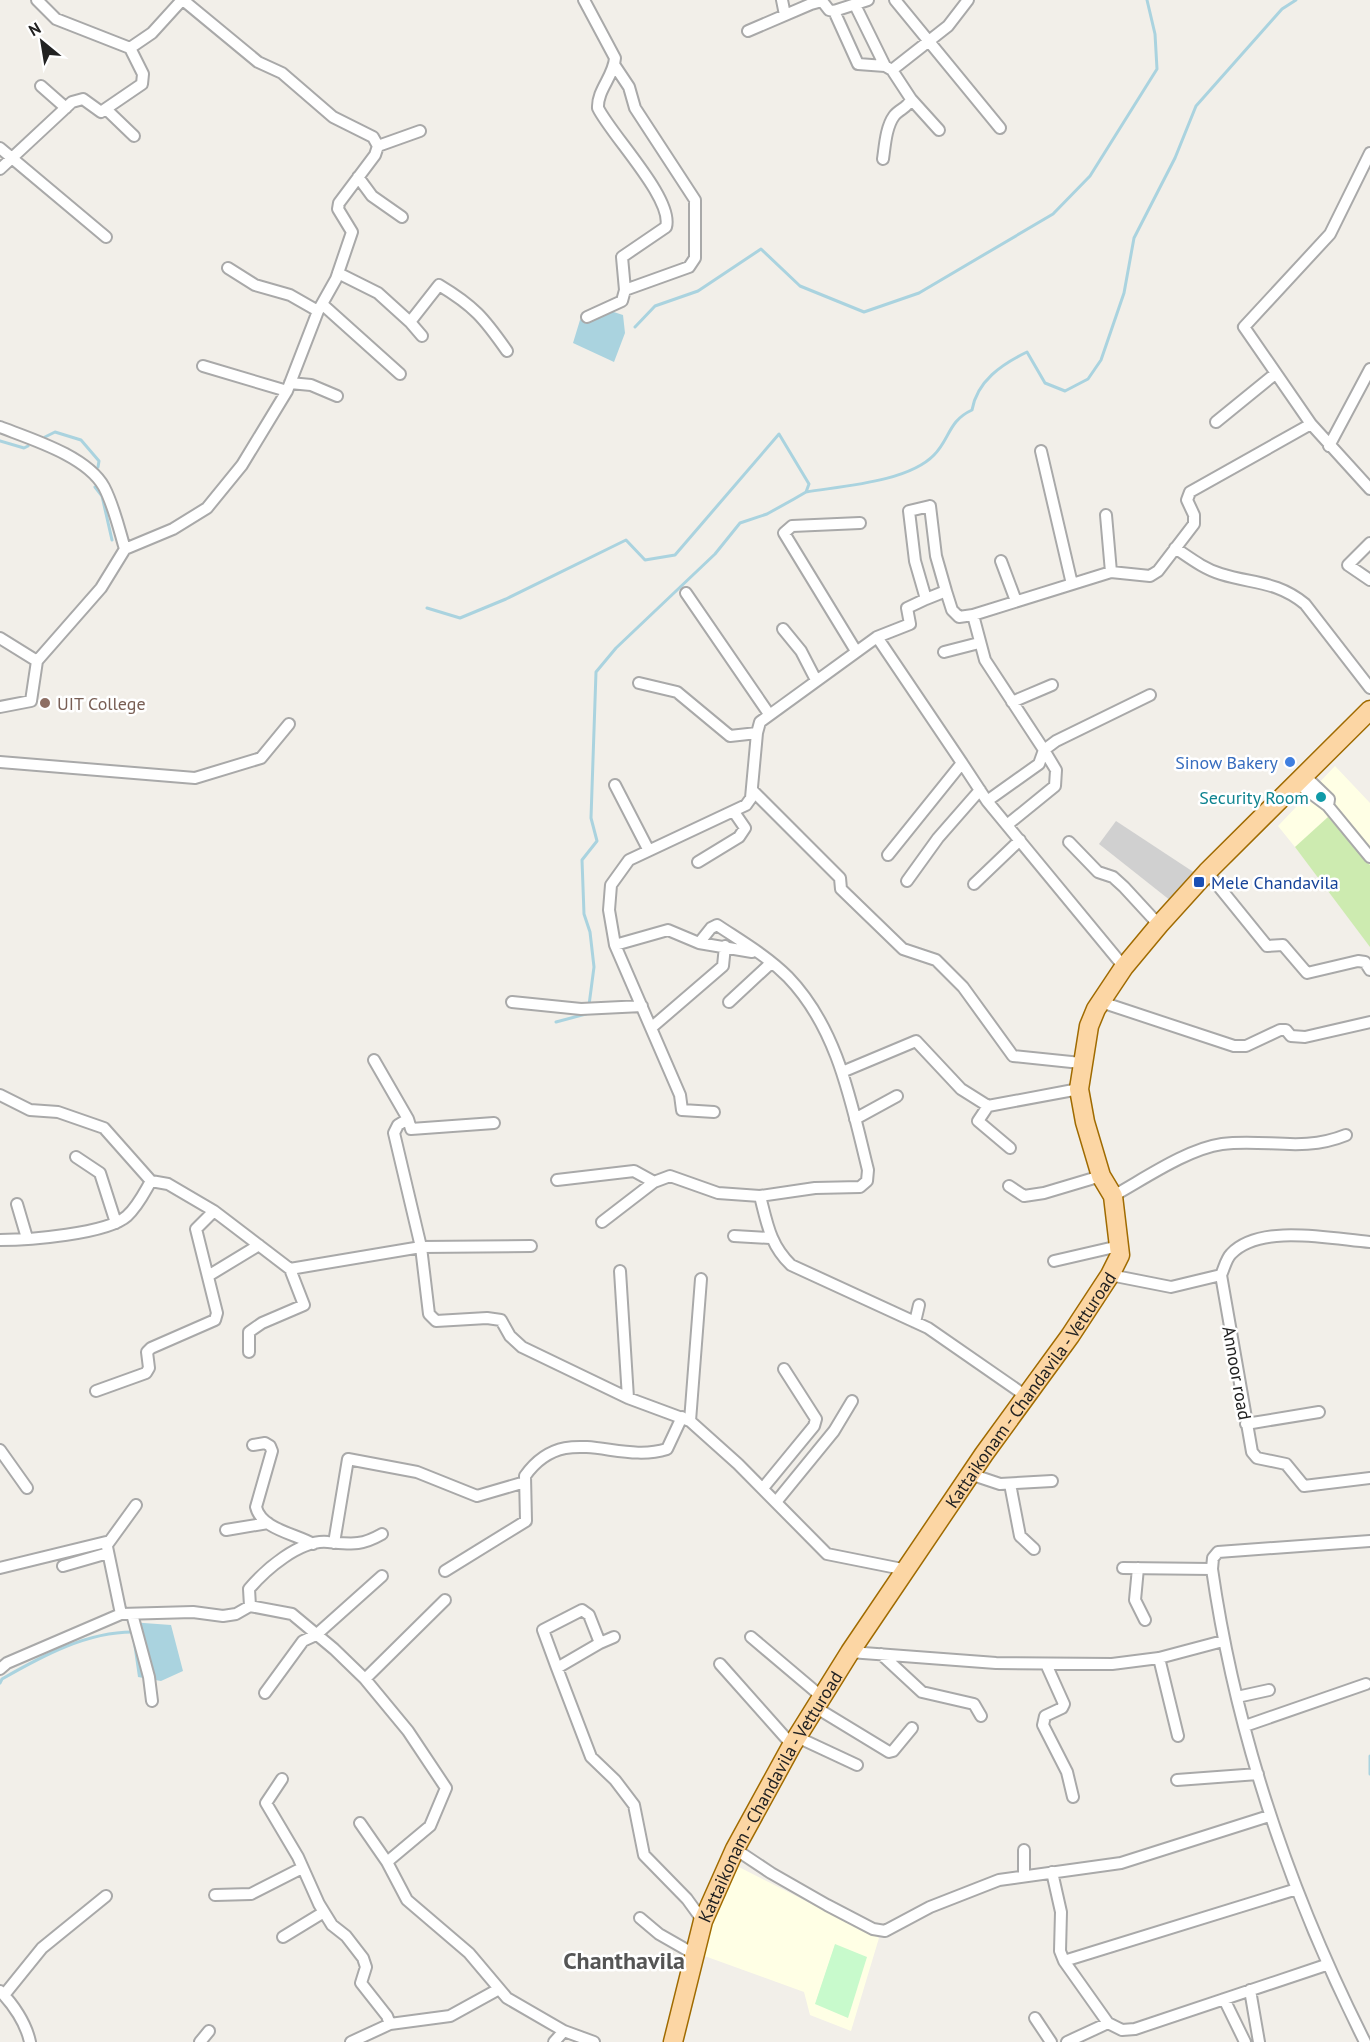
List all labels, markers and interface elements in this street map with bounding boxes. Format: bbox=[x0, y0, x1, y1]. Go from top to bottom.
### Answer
north arrow bbox=[12, 12, 72, 72]
text: N bbox=[25, 18, 44, 40]
place label: UIT College bbox=[57, 692, 146, 715]
marker: UIT College bbox=[38, 696, 52, 710]
place label: Sinow Bakery bbox=[1175, 751, 1279, 774]
marker: Sinow Bakery bbox=[1283, 755, 1297, 769]
place label: Security Room bbox=[1199, 786, 1309, 809]
marker: Security Room bbox=[1314, 790, 1328, 804]
place label: Mele Chandavila bbox=[1211, 871, 1339, 894]
marker: Mele Chandavila bbox=[1192, 875, 1206, 889]
street label: Kattaikonam - Chandavila - Vetturoad bbox=[940, 1267, 1121, 1512]
street label: Annoor road bbox=[1217, 1324, 1257, 1422]
street label: Kattaikonam - Chandavila - Vetturoad bbox=[692, 1667, 847, 1926]
district label: Chanthavila bbox=[563, 1945, 685, 1976]

